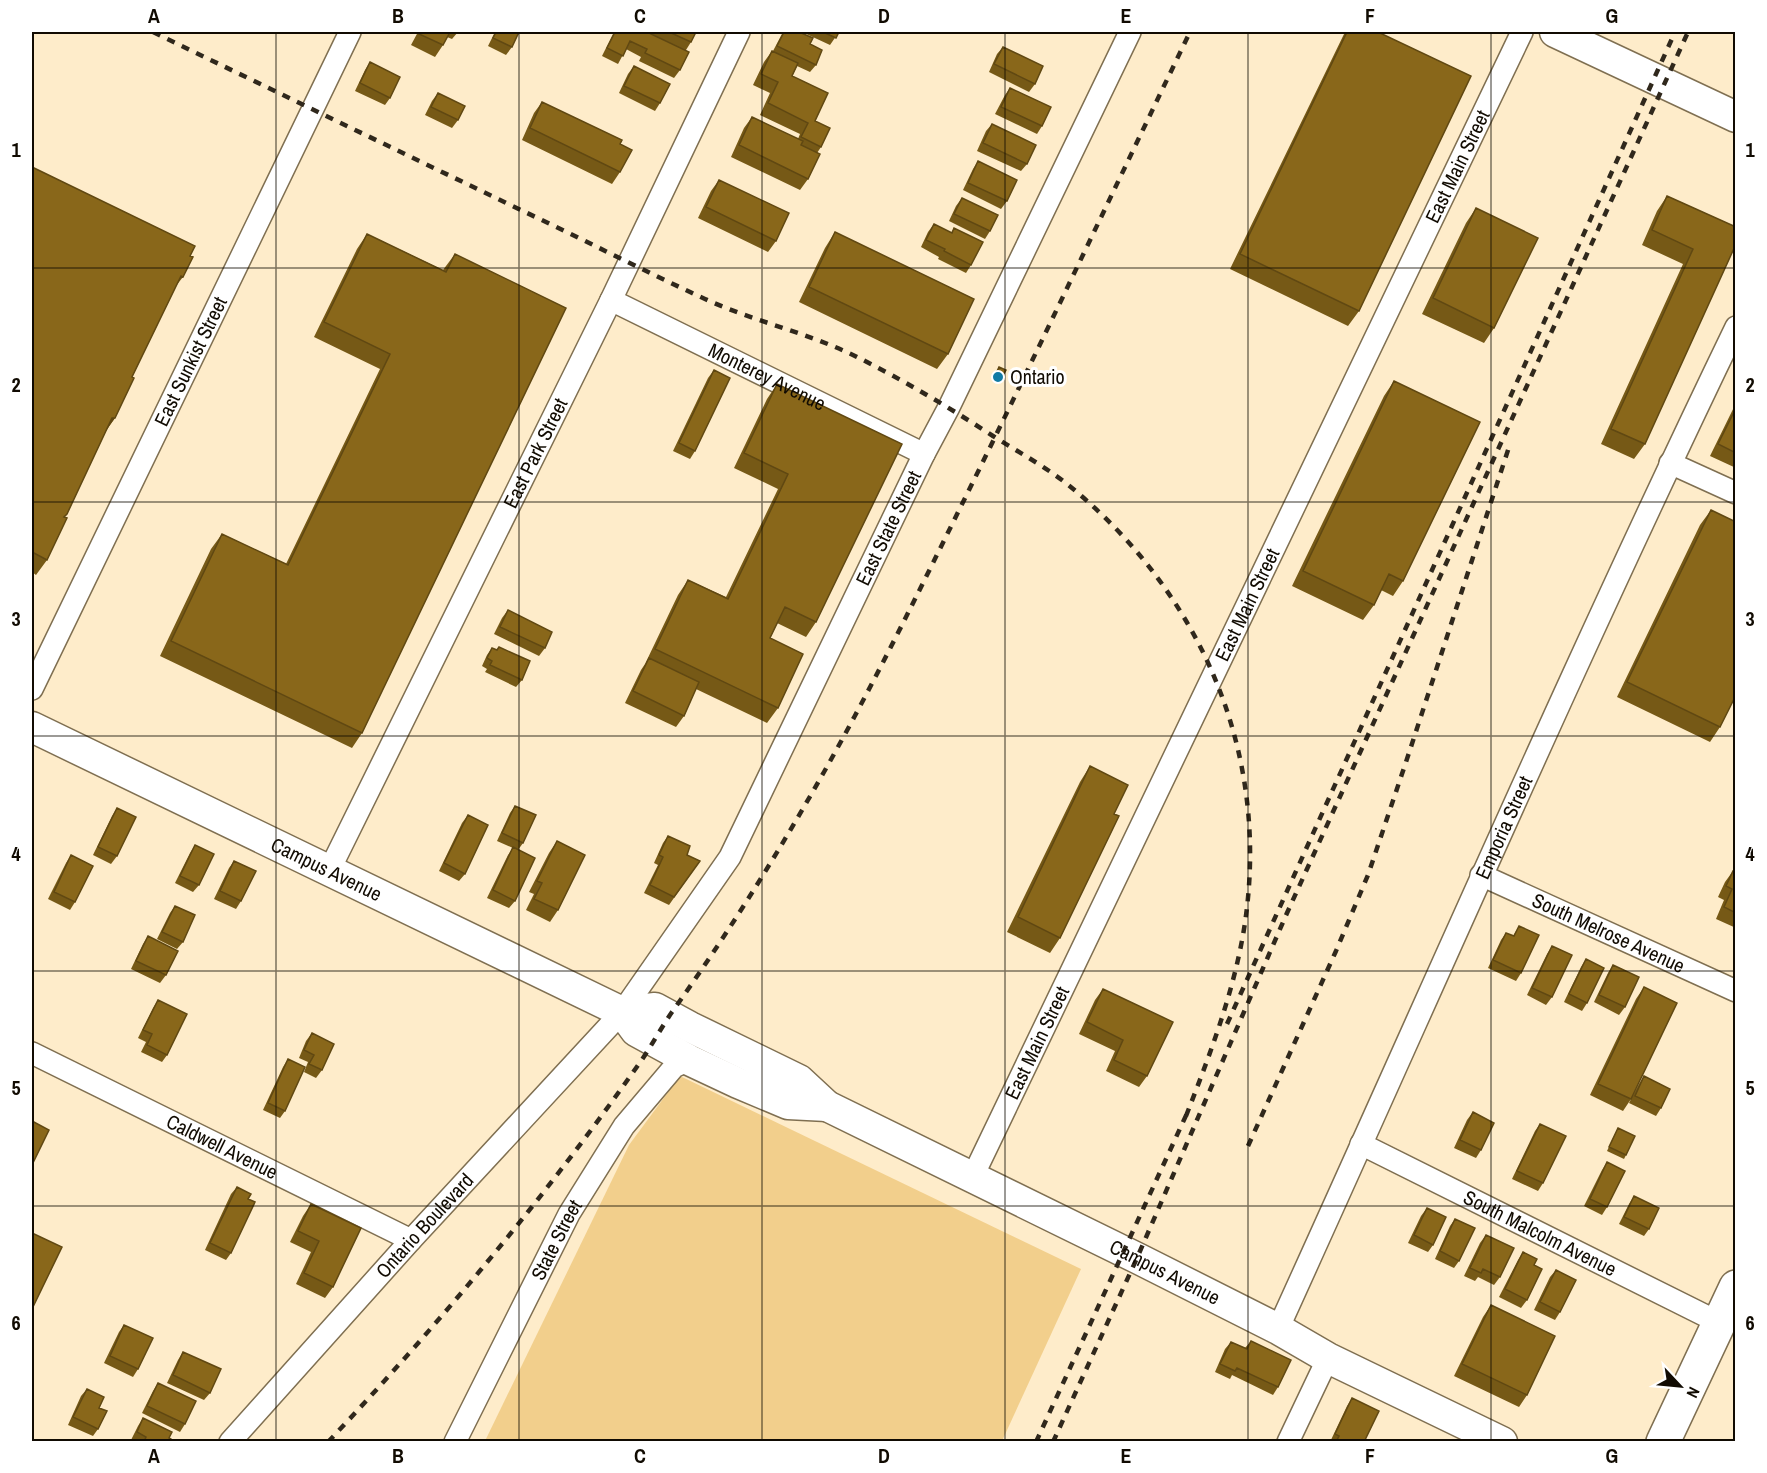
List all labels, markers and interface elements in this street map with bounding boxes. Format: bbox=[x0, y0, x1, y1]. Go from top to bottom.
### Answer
text: A bbox=[148, 2, 160, 29]
text: B bbox=[392, 2, 404, 29]
text: C bbox=[634, 2, 646, 29]
text: D bbox=[878, 2, 890, 29]
text: E bbox=[1121, 2, 1132, 29]
text: F bbox=[1365, 2, 1375, 29]
text: G bbox=[1606, 2, 1618, 29]
street label: East Main Street bbox=[1418, 105, 1496, 227]
text: 1 bbox=[11, 136, 21, 163]
text: 1 bbox=[1745, 136, 1755, 163]
street label: East Sunkist Street bbox=[147, 292, 233, 430]
street label: Monterey Avenue bbox=[704, 336, 830, 417]
place label: Ontario bbox=[1010, 363, 1065, 390]
marker: Ontario bbox=[991, 370, 1005, 384]
text: 2 bbox=[11, 371, 21, 398]
text: 2 bbox=[1745, 371, 1755, 398]
street label: East Park Street bbox=[496, 393, 574, 513]
street label: East State Street bbox=[849, 466, 927, 589]
street label: East Main Street bbox=[1208, 543, 1286, 665]
text: 3 bbox=[11, 605, 21, 632]
text: 3 bbox=[1745, 605, 1755, 632]
street label: Emporia Street bbox=[1468, 771, 1538, 883]
street label: Campus Avenue bbox=[267, 830, 387, 907]
text: 4 bbox=[11, 840, 21, 867]
text: 4 bbox=[1745, 840, 1755, 867]
street label: South Melrose Avenue bbox=[1528, 886, 1689, 979]
street label: East Main Street bbox=[998, 981, 1075, 1103]
text: 5 bbox=[11, 1074, 21, 1101]
text: 5 bbox=[1745, 1074, 1755, 1101]
street label: Caldwell Avenue bbox=[162, 1107, 283, 1185]
street label: Ontario Boulevard bbox=[369, 1167, 479, 1284]
street label: South Malcolm Avenue bbox=[1459, 1183, 1621, 1282]
street label: State Street bbox=[524, 1194, 588, 1284]
street label: Campus Avenue bbox=[1105, 1233, 1225, 1311]
text: 6 bbox=[11, 1309, 21, 1336]
text: 6 bbox=[1745, 1309, 1755, 1336]
north arrow bbox=[1650, 1356, 1710, 1416]
text: N bbox=[1682, 1383, 1705, 1402]
text: A bbox=[148, 1442, 160, 1469]
text: B bbox=[392, 1442, 404, 1469]
text: C bbox=[634, 1442, 646, 1469]
text: D bbox=[878, 1442, 890, 1469]
text: E bbox=[1121, 1442, 1132, 1469]
text: F bbox=[1365, 1442, 1375, 1469]
text: G bbox=[1606, 1442, 1618, 1469]

